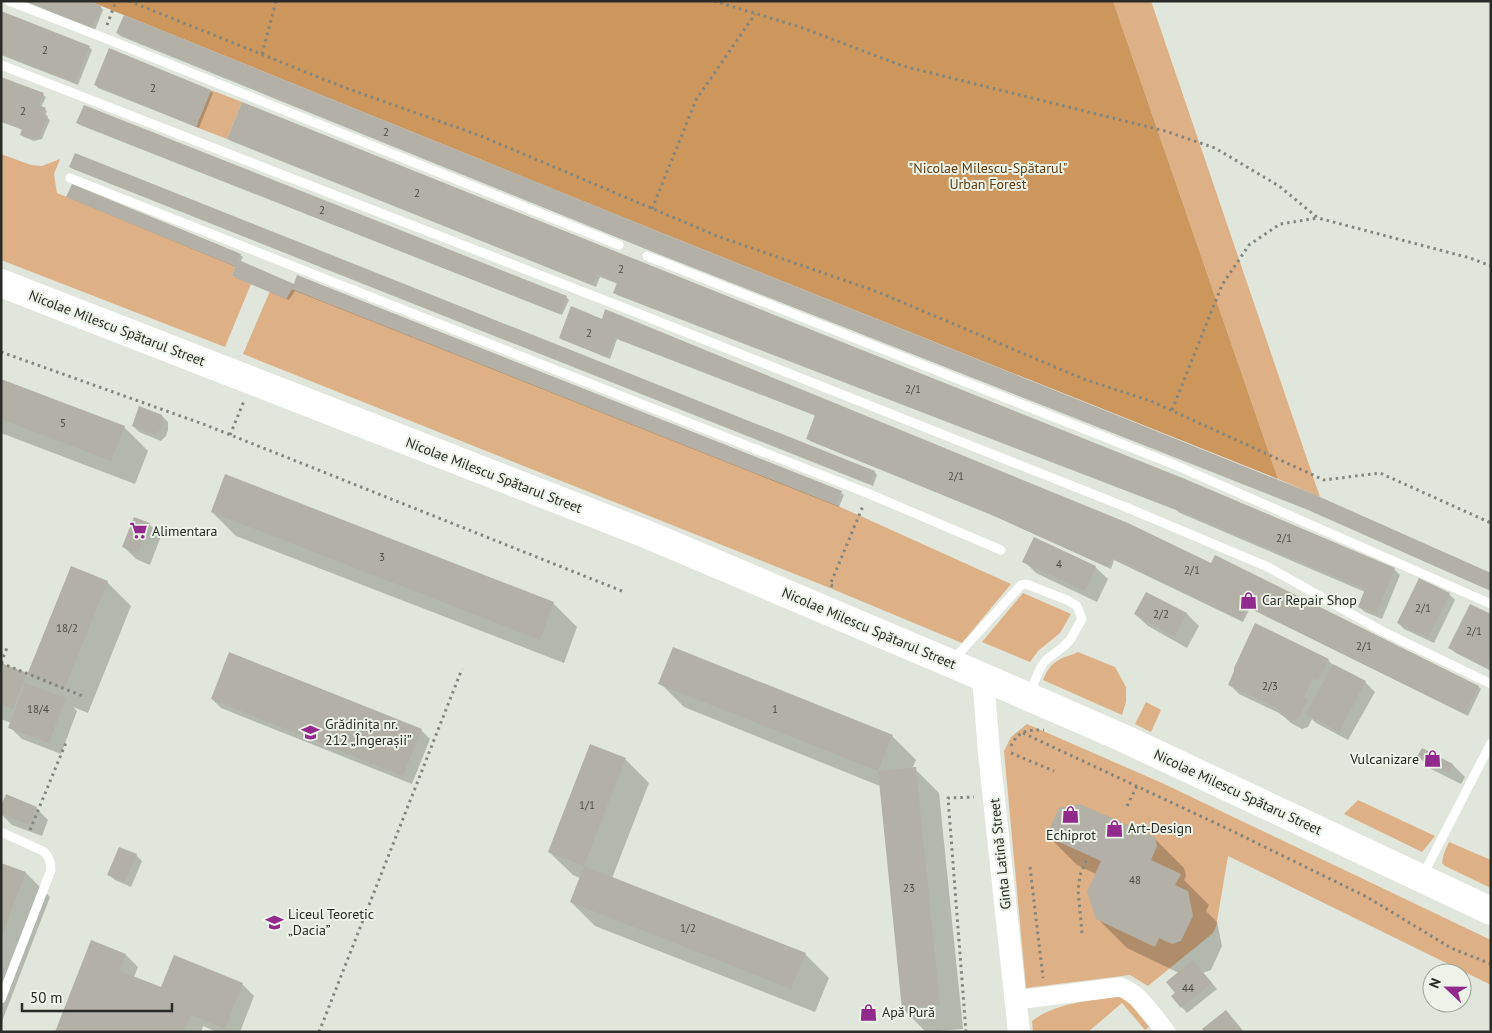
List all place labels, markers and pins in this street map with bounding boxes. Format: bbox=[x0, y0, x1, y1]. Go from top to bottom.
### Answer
supermarket icon: Alimentara bbox=[128, 521, 148, 541]
place label: Alimentara bbox=[152, 522, 218, 540]
shop icon: Car Repair Shop bbox=[1238, 590, 1258, 610]
place label: Car Repair Shop bbox=[1262, 591, 1357, 609]
place label: Grădinița nr. 212 „Îngerașii” bbox=[325, 715, 412, 749]
school or university icon: Grădinița nr. 212 „Îngerașii” bbox=[301, 722, 321, 742]
shop icon: Vulcanizare bbox=[1423, 749, 1443, 769]
place label: Vulcanizare bbox=[1349, 750, 1419, 768]
shop icon: Echiprot bbox=[1061, 805, 1081, 825]
shop icon: Art-Design bbox=[1104, 818, 1124, 838]
place label: Art-Design bbox=[1128, 819, 1192, 837]
place label: Echiprot bbox=[1046, 826, 1096, 844]
place label: Liceul Teoretic „Dacia” bbox=[288, 905, 374, 939]
school or university icon: Liceul Teoretic „Dacia” bbox=[264, 912, 284, 932]
shop icon: Apă Pură bbox=[858, 1002, 878, 1022]
place label: Apă Pură bbox=[882, 1003, 935, 1021]

